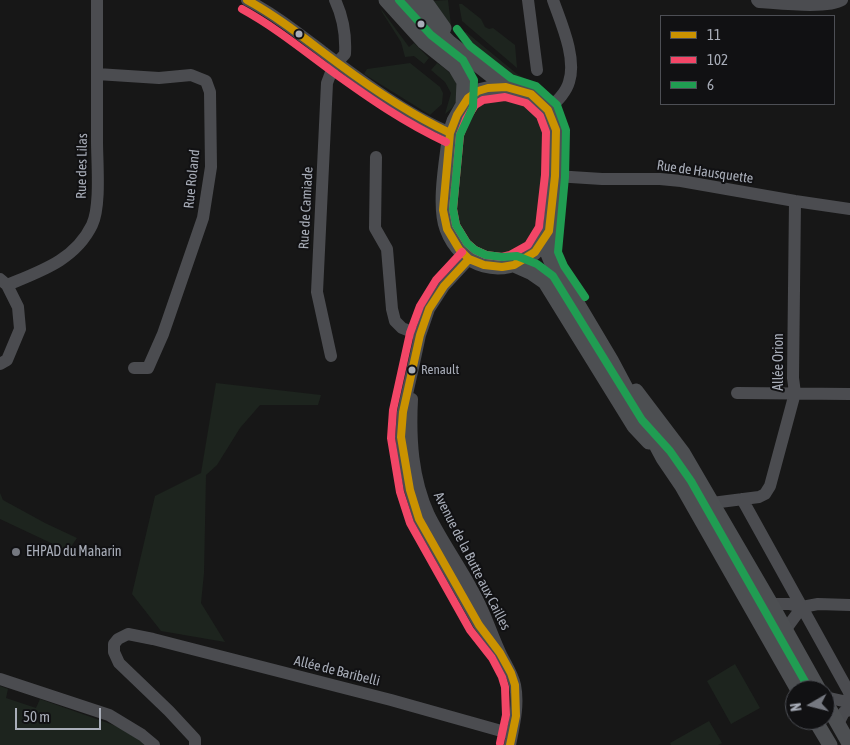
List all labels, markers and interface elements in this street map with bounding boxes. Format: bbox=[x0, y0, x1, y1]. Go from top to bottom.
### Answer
legend bbox=[660, 15, 835, 105]
unlabelled marker bbox=[416, 19, 426, 29]
text: 11 bbox=[707, 26, 721, 43]
unlabelled marker bbox=[294, 29, 304, 39]
text: 102 bbox=[707, 51, 728, 68]
text: 6 bbox=[707, 76, 714, 93]
street label: Rue des Lilas bbox=[73, 133, 91, 199]
street label: Rue Roland bbox=[181, 149, 203, 209]
street label: Rue de Hausquette bbox=[656, 157, 754, 187]
street label: Rue de Camiade bbox=[295, 166, 317, 250]
street label: Allée Orion bbox=[771, 333, 787, 391]
place label: Renault bbox=[421, 362, 459, 378]
marker: Renault bbox=[407, 365, 417, 375]
street label: Avenue de la Butte aux Cailles bbox=[430, 489, 514, 633]
place label: EHPAD du Maharin bbox=[26, 544, 122, 560]
marker: EHPAD du Maharin bbox=[10, 546, 22, 558]
street label: Allée de Baribelli bbox=[292, 652, 382, 690]
north arrow bbox=[785, 680, 835, 730]
scale bar bbox=[18, 698, 104, 730]
text: N bbox=[788, 702, 805, 712]
text: 50 m bbox=[23, 708, 50, 725]

